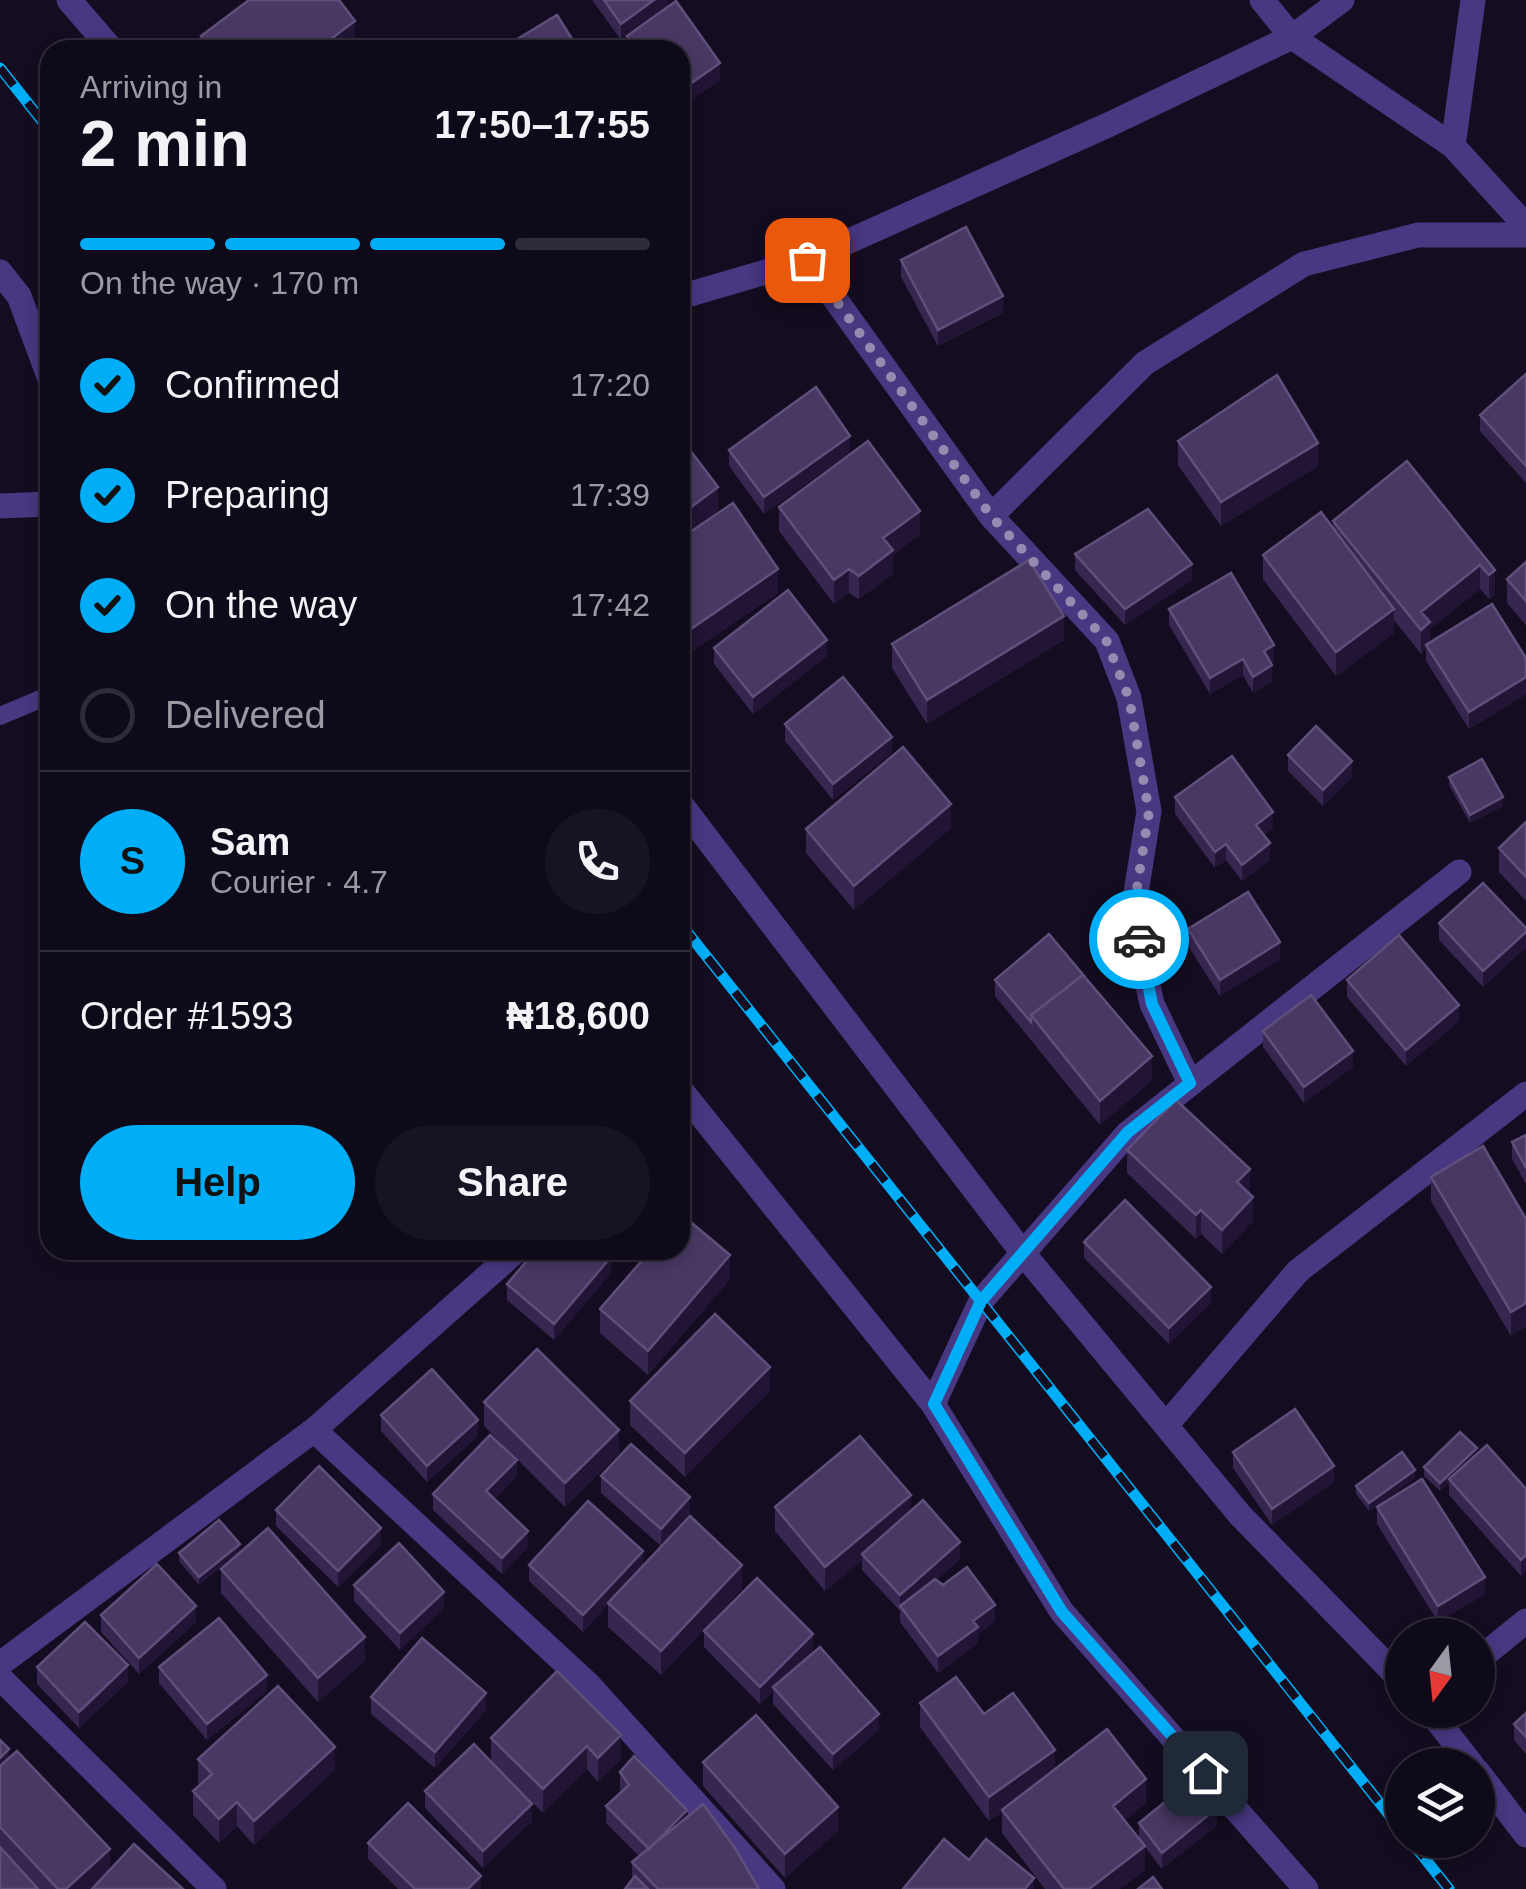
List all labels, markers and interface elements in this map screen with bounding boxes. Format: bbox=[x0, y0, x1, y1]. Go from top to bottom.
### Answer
text: Arriving in bbox=[80, 69, 222, 105]
text: 17:50–17:55 bbox=[434, 104, 650, 146]
text: 2 min bbox=[80, 107, 250, 180]
pin bbox=[765, 218, 850, 303]
icon: bag bbox=[780, 233, 835, 288]
text: On the way · 170 m bbox=[80, 265, 359, 301]
icon: check bbox=[80, 358, 135, 413]
text: Confirmed bbox=[165, 364, 340, 406]
text: 17:20 bbox=[570, 367, 650, 403]
icon: check bbox=[80, 468, 135, 523]
text: Preparing bbox=[165, 474, 330, 516]
text: 17:39 bbox=[570, 477, 650, 513]
icon: check bbox=[80, 578, 135, 633]
text: On the way bbox=[165, 584, 357, 626]
text: 17:42 bbox=[570, 587, 650, 623]
text: Delivered bbox=[165, 694, 326, 736]
button: phone bbox=[545, 809, 650, 914]
text: Sam bbox=[210, 821, 290, 863]
text: S bbox=[120, 840, 145, 882]
text: Courier · 4.7 bbox=[210, 864, 388, 900]
courier bbox=[1089, 889, 1189, 989]
icon: car bbox=[1112, 912, 1167, 967]
text: Order #1593 bbox=[80, 995, 293, 1037]
text: ₦18,600 bbox=[506, 995, 650, 1037]
button: Help bbox=[80, 1125, 355, 1240]
button: Share bbox=[375, 1125, 650, 1240]
north arrow bbox=[1385, 1618, 1495, 1728]
map controls bbox=[1385, 1618, 1495, 1858]
pin bbox=[1163, 1731, 1248, 1816]
icon: home bbox=[1178, 1746, 1233, 1801]
button: layers bbox=[1385, 1748, 1495, 1858]

